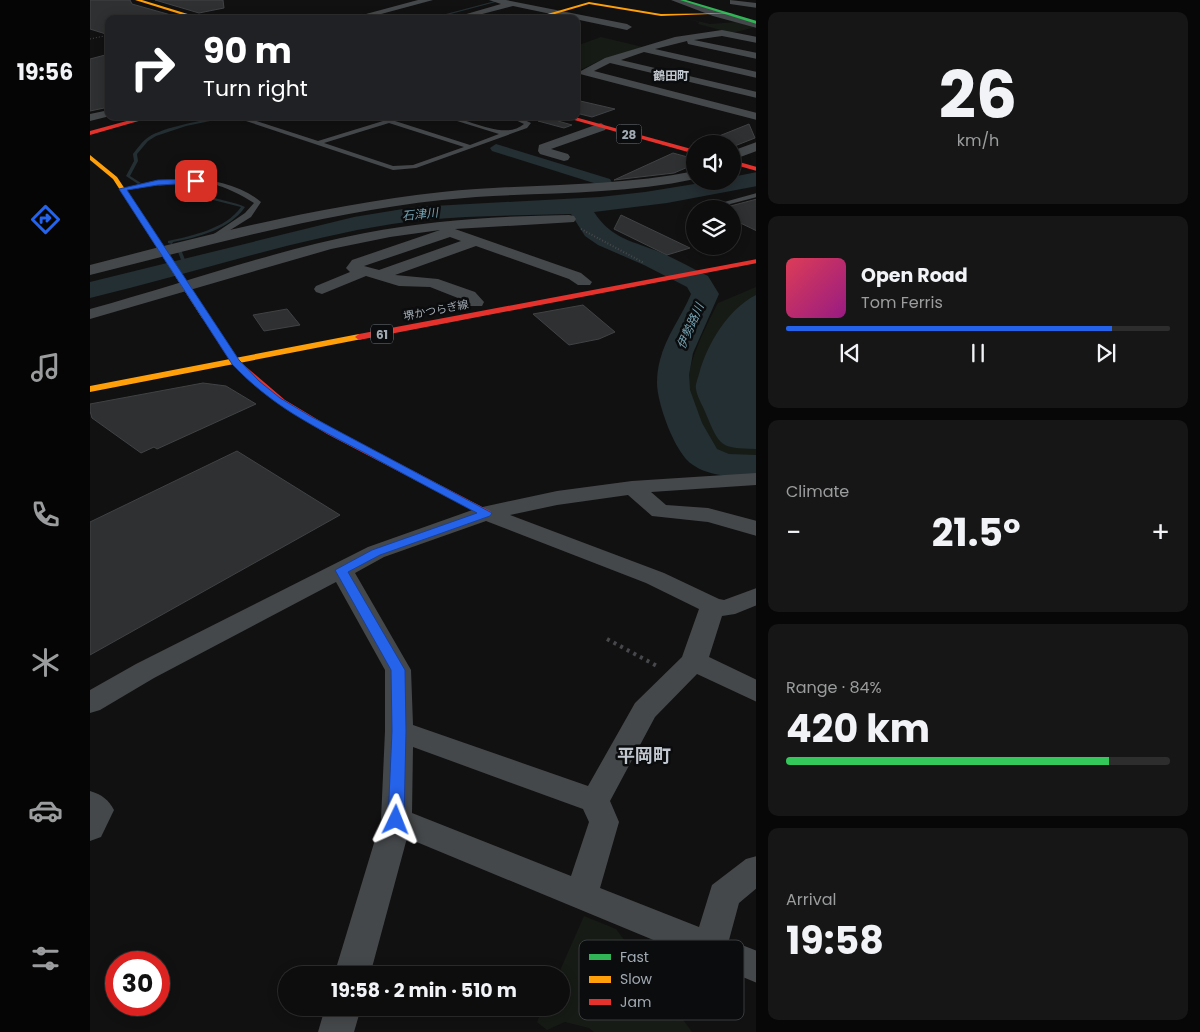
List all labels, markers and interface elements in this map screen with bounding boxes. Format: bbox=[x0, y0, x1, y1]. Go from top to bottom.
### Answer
text: 90 m bbox=[203, 26, 292, 75]
icon: right bbox=[120, 35, 185, 100]
text: 26 bbox=[939, 50, 1017, 141]
text: 19:56 bbox=[17, 57, 73, 88]
district label: 鶴田町 bbox=[653, 67, 689, 84]
text: Turn right bbox=[203, 73, 308, 104]
road number: 28 bbox=[616, 125, 642, 144]
text: km/h bbox=[957, 129, 999, 152]
map controls bbox=[686, 135, 741, 255]
button: sound bbox=[686, 135, 741, 190]
pin bbox=[175, 160, 217, 202]
icon: arrive bbox=[182, 167, 210, 195]
button: layers bbox=[686, 200, 741, 255]
icon: directions bbox=[28, 202, 63, 237]
water label: 石津川 bbox=[401, 203, 441, 224]
text: Open Road bbox=[861, 262, 968, 289]
text: Tom Ferris bbox=[861, 291, 943, 314]
street label: 堺かつらぎ線 bbox=[402, 296, 470, 324]
water label: 伊勢路川 bbox=[672, 299, 708, 351]
road number: 61 bbox=[371, 324, 393, 344]
icon: previous bbox=[836, 339, 864, 367]
icon: pause bbox=[964, 339, 992, 367]
icon: next bbox=[1092, 339, 1120, 367]
icon: music bbox=[28, 350, 63, 385]
text: Climate bbox=[786, 480, 849, 503]
icon: phone bbox=[28, 497, 63, 532]
text: 21.5° bbox=[932, 506, 1021, 559]
text: − bbox=[786, 513, 801, 552]
text: + bbox=[1151, 513, 1170, 552]
icon: climate bbox=[28, 645, 63, 680]
text: Range · 84% bbox=[786, 676, 882, 699]
text: 420 km bbox=[786, 702, 930, 755]
district label: 平岡町 bbox=[617, 743, 671, 768]
icon: car bbox=[28, 793, 63, 828]
position arrow bbox=[369, 793, 421, 845]
text: Arrival bbox=[786, 888, 836, 911]
text: 19:58 bbox=[786, 914, 884, 967]
legend bbox=[579, 940, 744, 1020]
icon: filters bbox=[28, 941, 63, 976]
text: Fast bbox=[620, 947, 649, 967]
speed limit sign: 30 bbox=[105, 951, 170, 1016]
text: Slow bbox=[620, 969, 653, 989]
text: 19:58 · 2 min · 510 m bbox=[331, 977, 517, 1004]
text: Jam bbox=[620, 992, 651, 1012]

